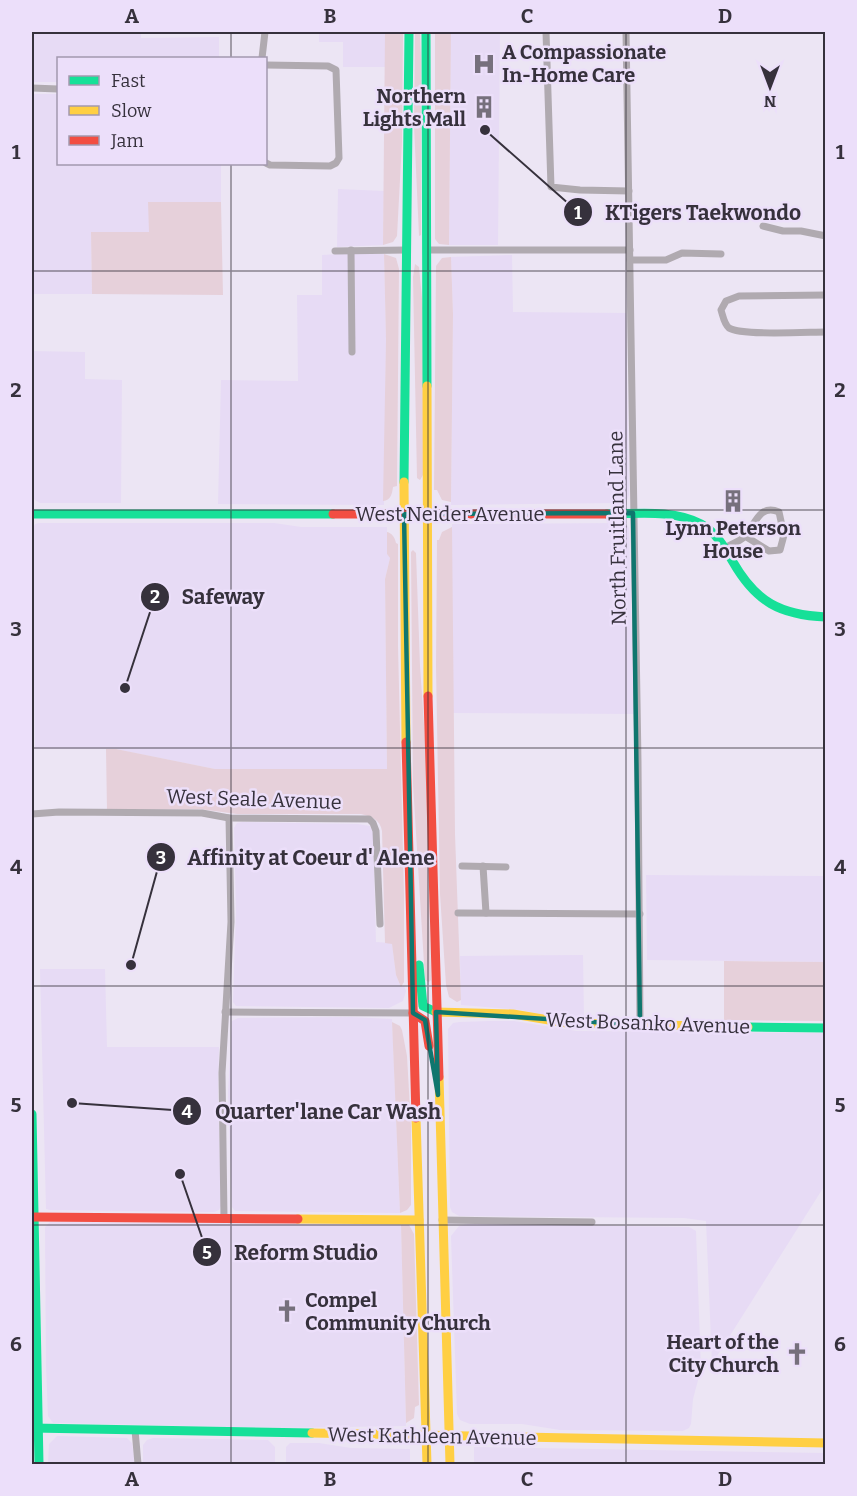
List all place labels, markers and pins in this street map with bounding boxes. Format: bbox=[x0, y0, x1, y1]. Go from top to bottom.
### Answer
place label: A Compassionate In-Home Care bbox=[502, 40, 666, 87]
hospital icon: A Compassionate In-Home Care bbox=[471, 51, 497, 77]
place label: Northern Lights Mall bbox=[363, 84, 466, 131]
building icon: Northern Lights Mall bbox=[471, 94, 497, 120]
callout: KTigers Taekwondo bbox=[563, 193, 813, 232]
building icon: Lynn Peterson House bbox=[720, 488, 746, 514]
place label: Lynn Peterson House bbox=[665, 516, 801, 563]
callout: Safeway bbox=[140, 578, 276, 617]
callout: Affinity at Coeur d' Alene bbox=[146, 838, 447, 877]
callout: Quarter'lane Car Wash bbox=[172, 1092, 453, 1131]
callout: Reform Studio bbox=[192, 1233, 390, 1272]
place label: Compel Community Church bbox=[305, 1288, 491, 1335]
church icon: Compel Community Church bbox=[274, 1298, 300, 1324]
place label: Heart of the City Church bbox=[666, 1330, 779, 1377]
church icon: Heart of the City Church bbox=[784, 1341, 810, 1367]

